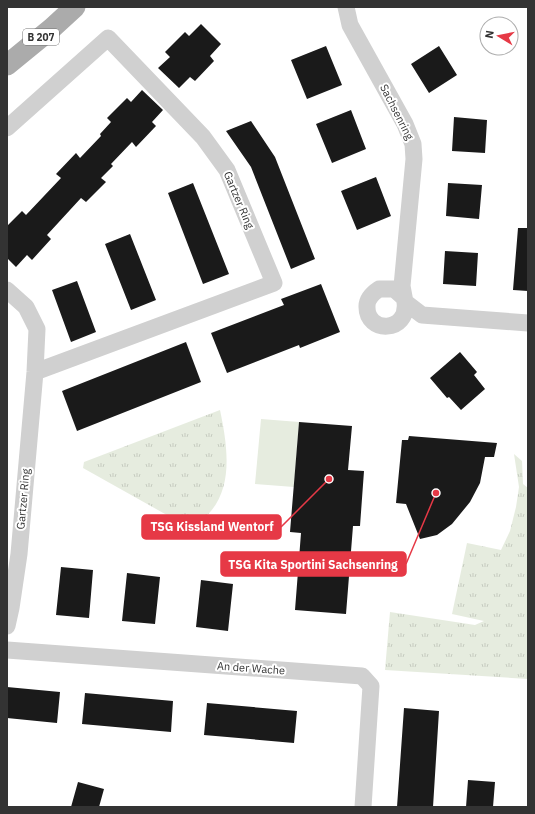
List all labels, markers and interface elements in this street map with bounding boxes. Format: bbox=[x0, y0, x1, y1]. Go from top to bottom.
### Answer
north arrow bbox=[479, 16, 519, 56]
road number: B 207 bbox=[23, 29, 59, 45]
text: N bbox=[482, 29, 497, 39]
street label: Sachsenring bbox=[377, 82, 417, 142]
street label: Gartzer Ring bbox=[221, 169, 257, 231]
street label: Gartzer Ring bbox=[13, 468, 33, 530]
callout: TSG Kissland Wentorf bbox=[142, 515, 281, 539]
text: TSG Kissland Wentorf bbox=[150, 519, 274, 534]
callout: TSG Kita Sportini Sachsenring bbox=[221, 552, 406, 576]
text: TSG Kita Sportini Sachsenring bbox=[228, 557, 398, 572]
street label: An der Wache bbox=[216, 659, 286, 677]

